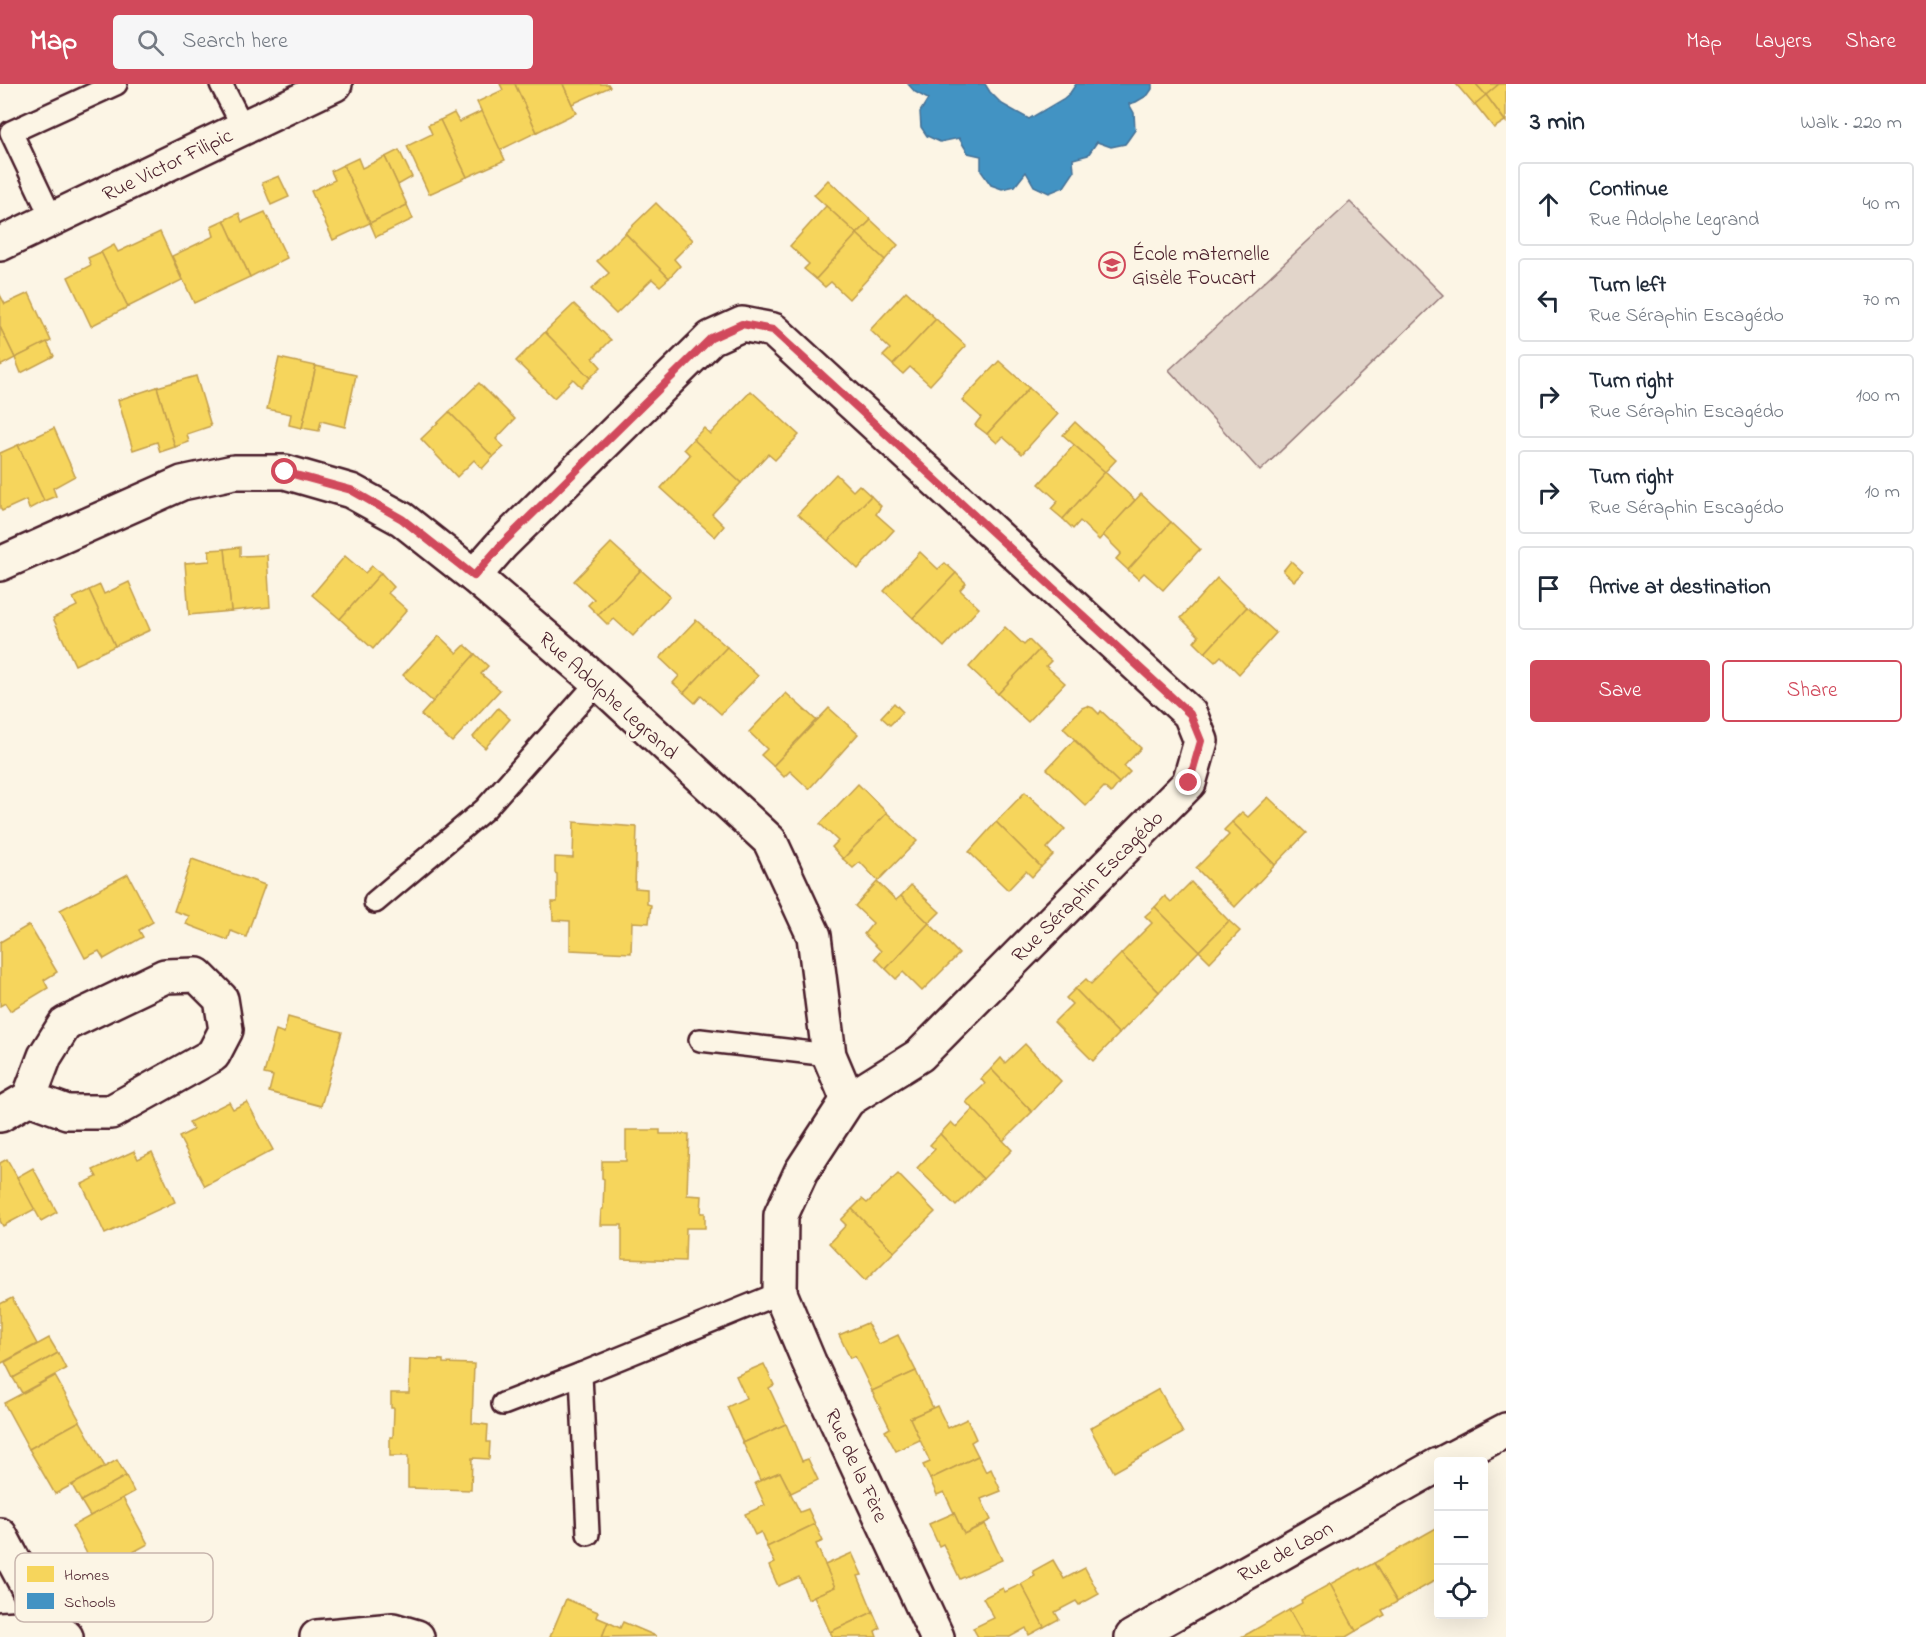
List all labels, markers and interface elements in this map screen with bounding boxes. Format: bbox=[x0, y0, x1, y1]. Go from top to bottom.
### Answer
search box bbox=[113, 15, 533, 69]
text: Map bbox=[30, 22, 77, 63]
icon: search bbox=[134, 26, 167, 59]
text: Search here bbox=[182, 26, 288, 58]
text: Map bbox=[1686, 27, 1722, 57]
text: Layers bbox=[1755, 27, 1812, 57]
text: Share bbox=[1845, 27, 1896, 57]
text: 3 min bbox=[1530, 104, 1585, 142]
text: Walk · 220 m bbox=[1800, 109, 1902, 138]
street label: Rue Victor Filipic bbox=[98, 121, 239, 210]
text: Continue bbox=[1589, 174, 1668, 206]
icon: ahead bbox=[1532, 188, 1565, 221]
text: 40 m bbox=[1863, 190, 1900, 219]
text: Rue Adolphe Legrand bbox=[1589, 206, 1759, 235]
place label: École maternelle Gisèle Foucart bbox=[1132, 240, 1270, 294]
school or university icon: École maternelle Gisèle Foucart bbox=[1097, 250, 1127, 280]
text: Turn left bbox=[1589, 270, 1666, 302]
icon: left bbox=[1532, 284, 1565, 317]
text: 70 m bbox=[1863, 286, 1900, 315]
text: Rue Séraphin Escagédo bbox=[1589, 302, 1784, 331]
text: Turn right bbox=[1589, 366, 1674, 398]
icon: right bbox=[1532, 380, 1565, 413]
text: 100 m bbox=[1856, 382, 1900, 411]
text: Rue Séraphin Escagédo bbox=[1589, 398, 1784, 427]
route start bbox=[271, 458, 297, 484]
text: Turn right bbox=[1589, 462, 1674, 494]
icon: right bbox=[1532, 476, 1565, 509]
text: 10 m bbox=[1864, 478, 1900, 507]
text: Rue Séraphin Escagédo bbox=[1589, 494, 1784, 523]
icon: arrive bbox=[1532, 572, 1565, 605]
text: Arrive at destination bbox=[1589, 572, 1771, 604]
street label: Rue Adolphe Legrand bbox=[530, 626, 684, 769]
button: Save bbox=[1530, 660, 1710, 722]
button: Share bbox=[1722, 660, 1902, 722]
route end bbox=[1175, 769, 1201, 795]
street label: Rue Séraphin Escagédo bbox=[1005, 804, 1173, 972]
street label: Rue de la Fère bbox=[816, 1404, 895, 1528]
map controls bbox=[1434, 1457, 1488, 1619]
button: + bbox=[1434, 1457, 1488, 1511]
button: − bbox=[1434, 1511, 1488, 1565]
street label: Rue de Laon bbox=[1233, 1514, 1339, 1591]
legend bbox=[15, 1553, 213, 1622]
text: Homes bbox=[64, 1564, 109, 1588]
button: locate bbox=[1434, 1565, 1488, 1619]
text: Schools bbox=[64, 1591, 116, 1615]

